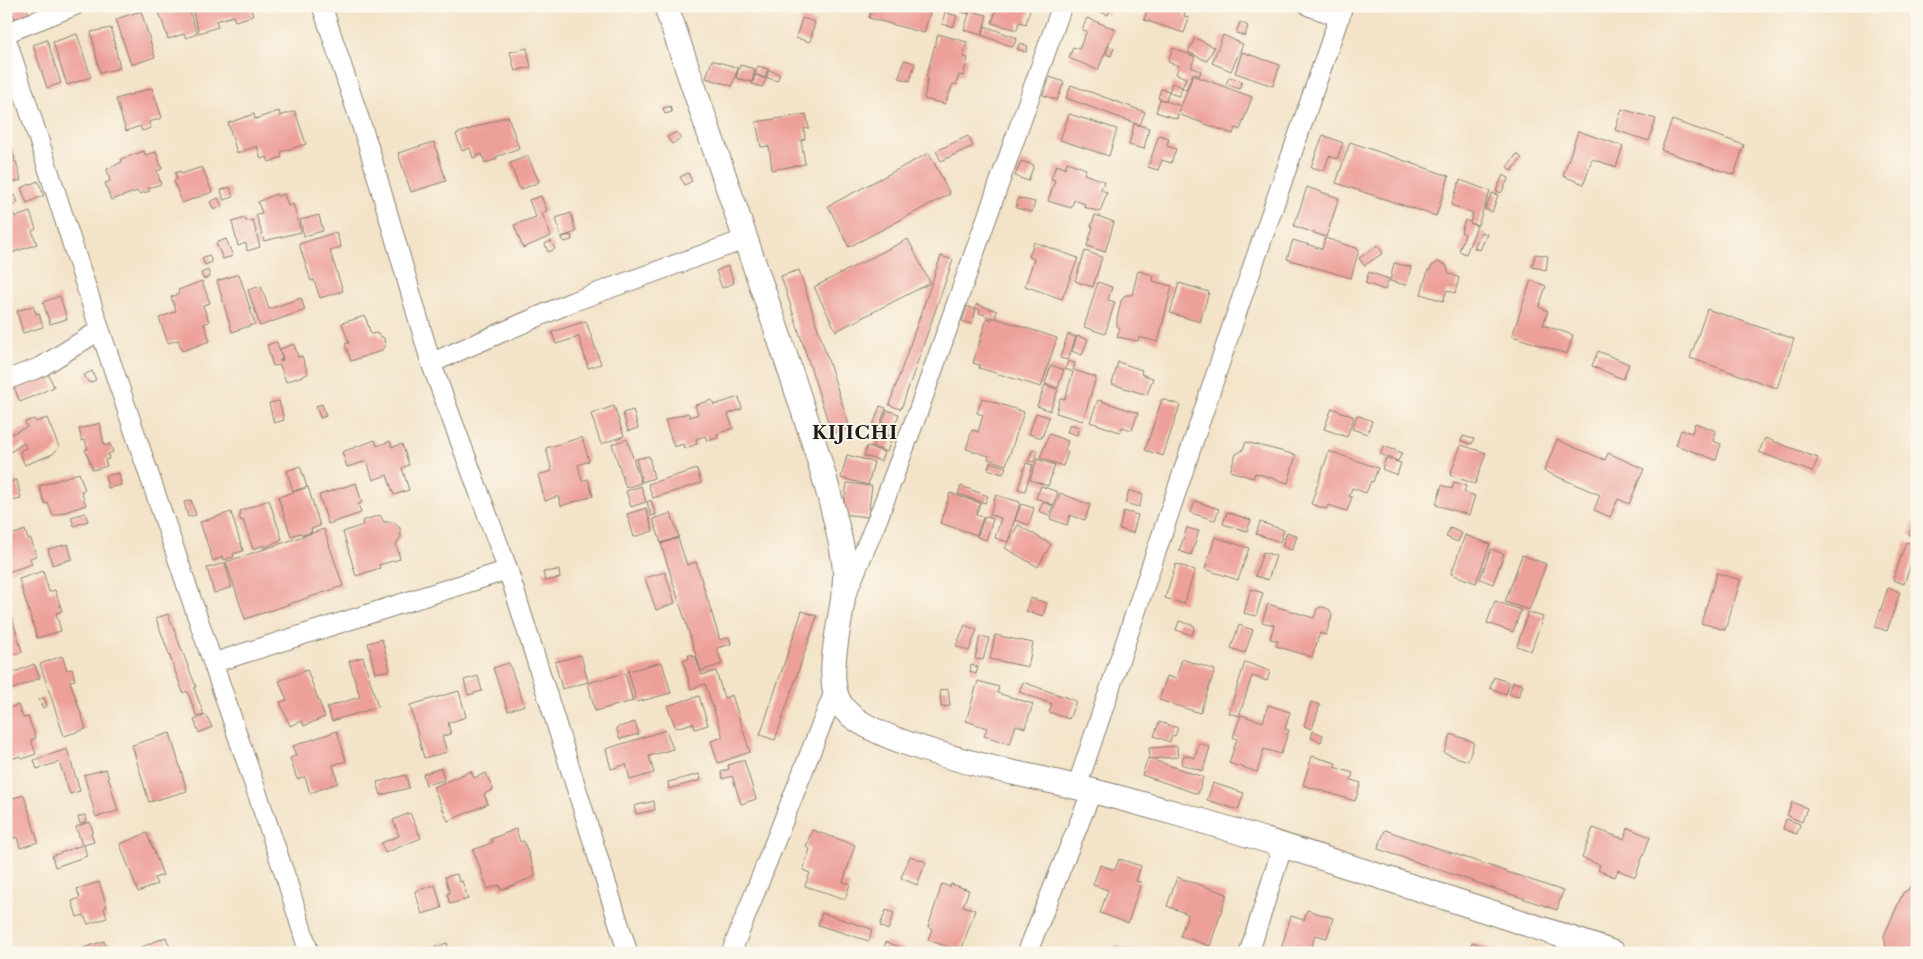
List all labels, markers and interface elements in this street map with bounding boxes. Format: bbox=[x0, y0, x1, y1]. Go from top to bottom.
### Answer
district label: KIJICHI bbox=[812, 421, 898, 444]

